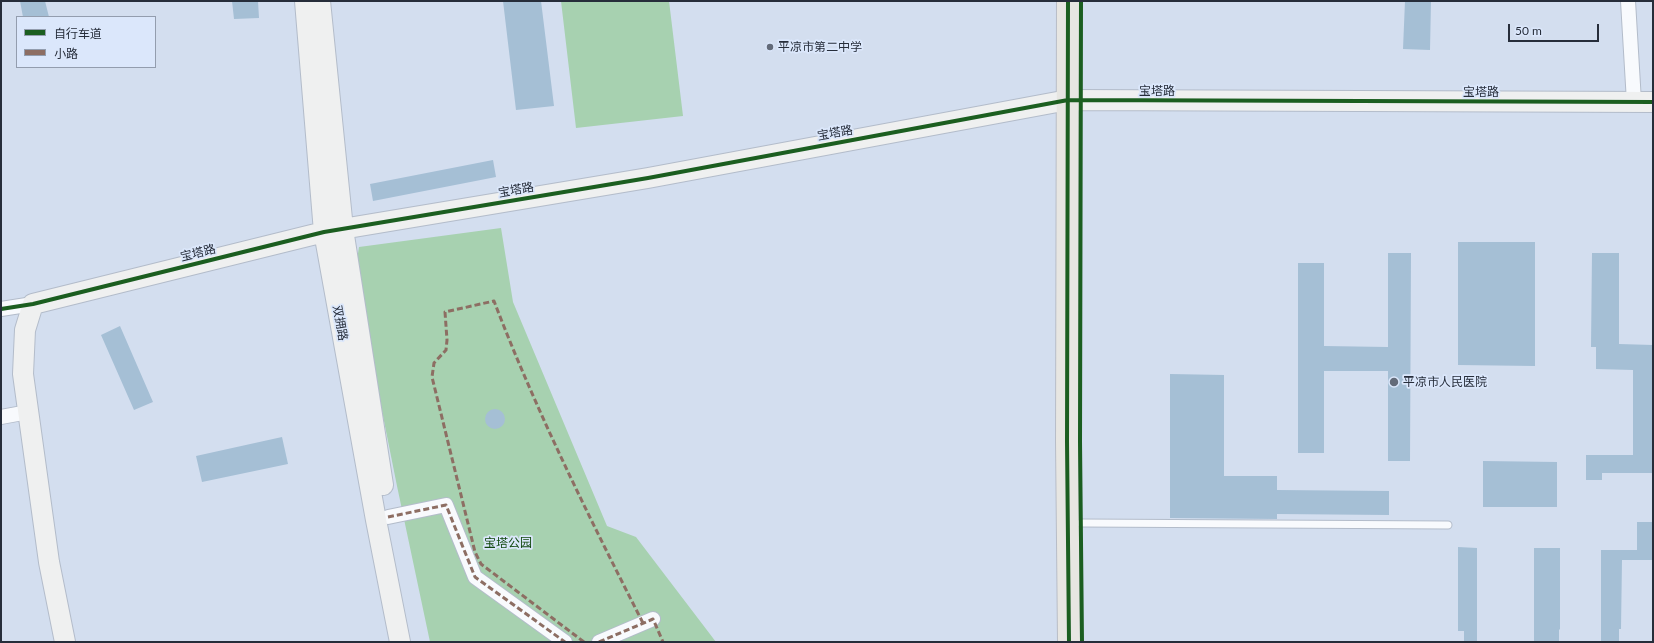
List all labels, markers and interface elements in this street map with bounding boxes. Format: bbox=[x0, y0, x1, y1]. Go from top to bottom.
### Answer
legend bbox=[16, 16, 156, 68]
scale bar bbox=[1510, 16, 1601, 42]
text: 50 m bbox=[1515, 23, 1542, 38]
text: 自行车道 bbox=[54, 26, 102, 41]
place label: 平凉市第二中学 bbox=[778, 40, 862, 54]
marker: 平凉市第二中学 bbox=[765, 42, 775, 52]
text: 小路 bbox=[54, 46, 78, 61]
street label: 宝塔路 bbox=[1139, 84, 1175, 98]
street label: 宝塔路 bbox=[1463, 85, 1499, 99]
street label: 宝塔路 bbox=[816, 123, 854, 143]
street label: 宝塔路 bbox=[497, 180, 535, 200]
street label: 宝塔路 bbox=[179, 242, 217, 264]
street label: 双拥路 bbox=[330, 304, 350, 342]
place label: 平凉市人民医院 bbox=[1403, 375, 1487, 389]
marker: 平凉市人民医院 bbox=[1388, 376, 1400, 388]
park label: 宝塔公园 bbox=[484, 536, 532, 550]

